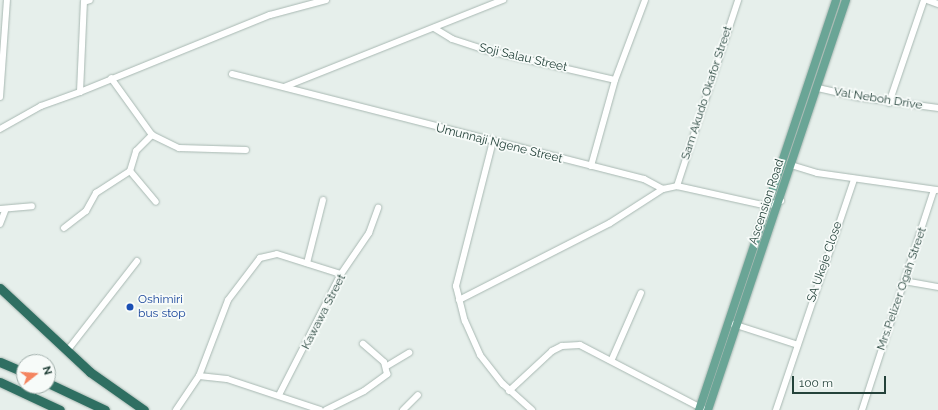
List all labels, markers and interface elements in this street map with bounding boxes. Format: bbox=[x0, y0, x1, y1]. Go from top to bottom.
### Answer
street label: Sam Akudo Okafor Street bbox=[678, 24, 736, 162]
street label: Soji Salau Street bbox=[478, 41, 568, 75]
street label: Val Neboh Drive bbox=[833, 85, 923, 113]
street label: Umunnaji Ngene Street bbox=[434, 121, 564, 167]
street label: Ascension Road bbox=[746, 158, 788, 246]
street label: SA Ukeje Close bbox=[804, 220, 846, 304]
street label: Mrs.Pelizer Ogah Street bbox=[874, 225, 930, 353]
street label: Kawawa Street bbox=[299, 272, 349, 352]
place label: Oshimiri bus stop bbox=[138, 293, 186, 321]
marker: Oshimiri bus stop bbox=[125, 302, 135, 312]
north arrow bbox=[16, 354, 56, 394]
text: N bbox=[40, 365, 54, 377]
scale bar bbox=[794, 368, 888, 394]
text: 100 m bbox=[799, 376, 833, 390]

